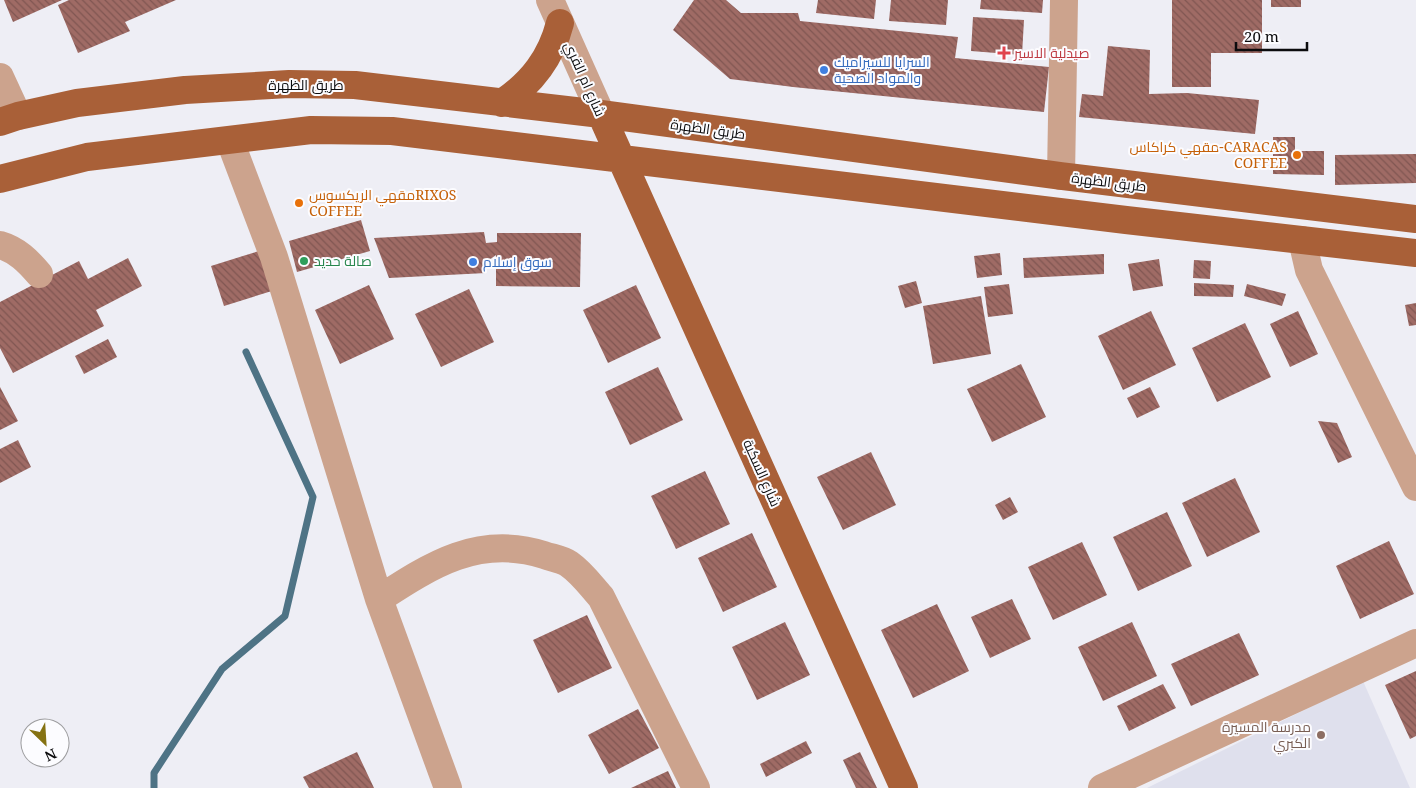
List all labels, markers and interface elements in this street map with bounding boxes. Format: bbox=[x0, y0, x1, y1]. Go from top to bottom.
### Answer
scale bar bbox=[1236, 20, 1307, 52]
text: 20 m bbox=[1244, 26, 1279, 46]
street label: شارع ام القري bbox=[558, 38, 610, 121]
place label: صيدلية الاسير bbox=[1013, 43, 1089, 62]
marker: صيدلية الاسير bbox=[998, 47, 1010, 59]
place label: السرايا للسيراميك والمواد الصحية bbox=[834, 52, 930, 87]
marker: السرايا للسيراميك والمواد الصحية bbox=[818, 64, 830, 76]
street label: طريق الظهرة bbox=[268, 75, 344, 94]
street label: طريق الظهرة bbox=[669, 114, 747, 143]
place label: مقهي كراكاس-CARACAS COFFEE bbox=[1130, 137, 1287, 172]
marker: مقهي كراكاس-CARACAS COFFEE bbox=[1291, 149, 1303, 161]
street label: طريق الظهرة bbox=[1071, 167, 1148, 196]
place label: مقهي الريكسوسRIXOS COFFEE bbox=[309, 185, 456, 220]
marker: مقهي الريكسوسRIXOS COFFEE bbox=[293, 197, 305, 209]
place label: صالة حديد bbox=[314, 251, 372, 270]
place label: سوق إسلام bbox=[483, 252, 552, 272]
marker: صالة حديد bbox=[298, 255, 310, 267]
marker: سوق إسلام bbox=[467, 256, 479, 268]
street label: شارع السكبة bbox=[739, 436, 786, 509]
place label: مدرسة المسيرة الكبري bbox=[1222, 717, 1311, 755]
north arrow bbox=[20, 718, 70, 768]
marker: مدرسة المسيرة الكبري bbox=[1315, 729, 1327, 741]
text: N bbox=[42, 744, 60, 766]

